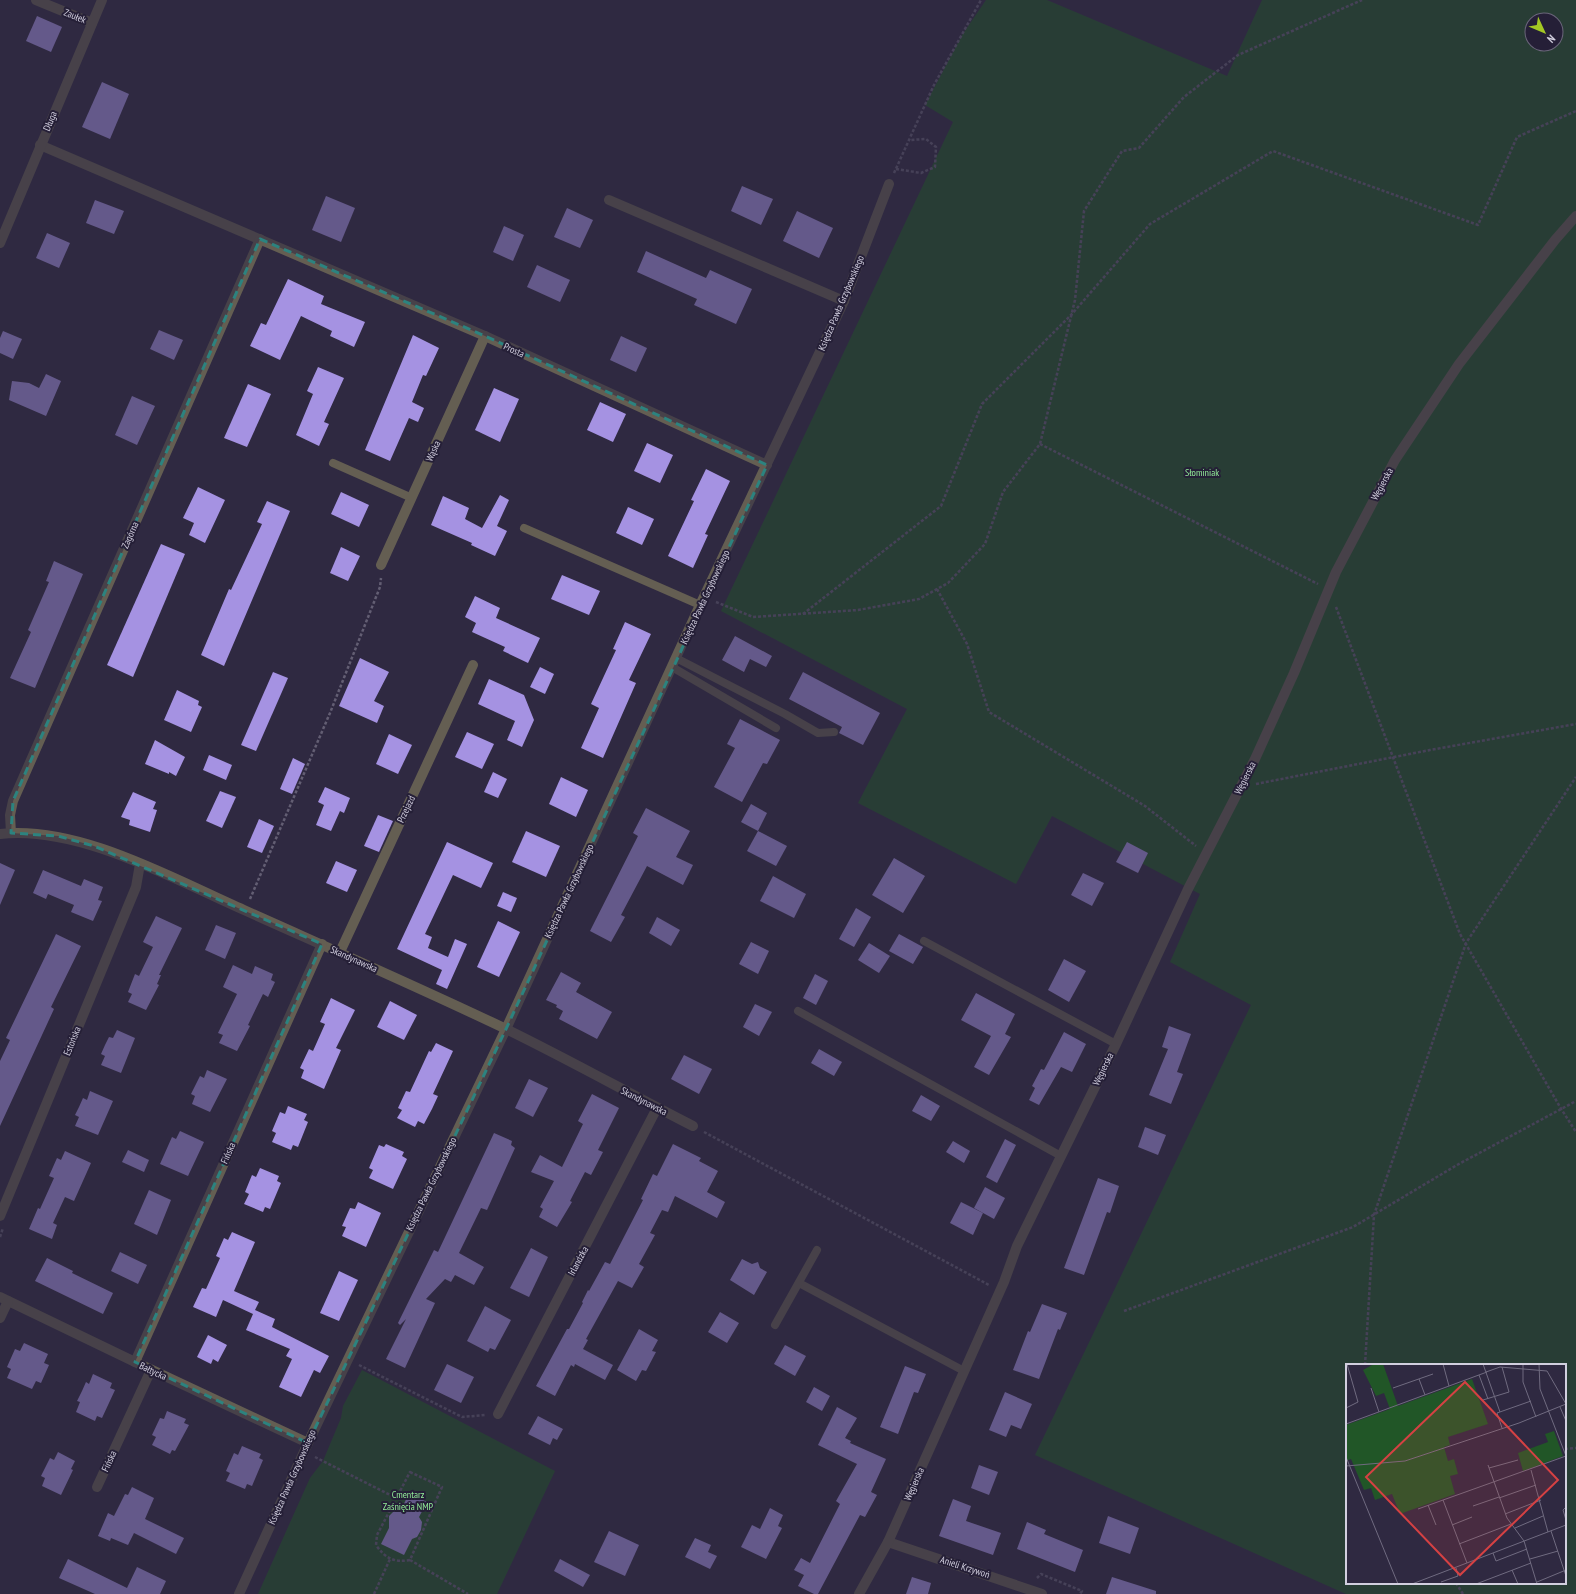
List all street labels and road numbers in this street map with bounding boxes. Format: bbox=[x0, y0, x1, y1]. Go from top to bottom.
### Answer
street label: Zaułek bbox=[62, 6, 88, 26]
street label: Długa bbox=[40, 109, 60, 133]
street label: Księdza Pawła Grzybowskiego bbox=[815, 253, 867, 353]
street label: Prosta bbox=[502, 340, 526, 360]
street label: Wąska bbox=[423, 438, 443, 464]
street label: Węgierska bbox=[1368, 465, 1396, 503]
street label: Zagórna bbox=[118, 520, 142, 550]
street label: Księdza Pawła Grzybowskiego bbox=[677, 548, 733, 646]
street label: Węgierska bbox=[1231, 759, 1259, 797]
street label: Przejazd bbox=[394, 793, 418, 825]
street label: Księdza Pawła Grzybowskiego bbox=[541, 842, 597, 940]
street label: Skandynawska bbox=[328, 943, 380, 975]
street label: Estońska bbox=[60, 1025, 84, 1057]
street label: Węgierska bbox=[1089, 1050, 1117, 1088]
street label: Skandynawska bbox=[619, 1084, 669, 1118]
street label: Księdza Pawła Grzybowskiego bbox=[403, 1135, 459, 1233]
street label: Fińska bbox=[218, 1140, 238, 1166]
street label: Irlandzka bbox=[565, 1244, 591, 1278]
street label: Bałtycka bbox=[137, 1359, 169, 1383]
street label: Księdza Pawła Grzybowskiego bbox=[265, 1428, 319, 1526]
street label: Fińska bbox=[98, 1448, 120, 1474]
street label: Węgierska bbox=[901, 1465, 927, 1503]
street label: Anieli Krzywoń bbox=[939, 1553, 991, 1581]

